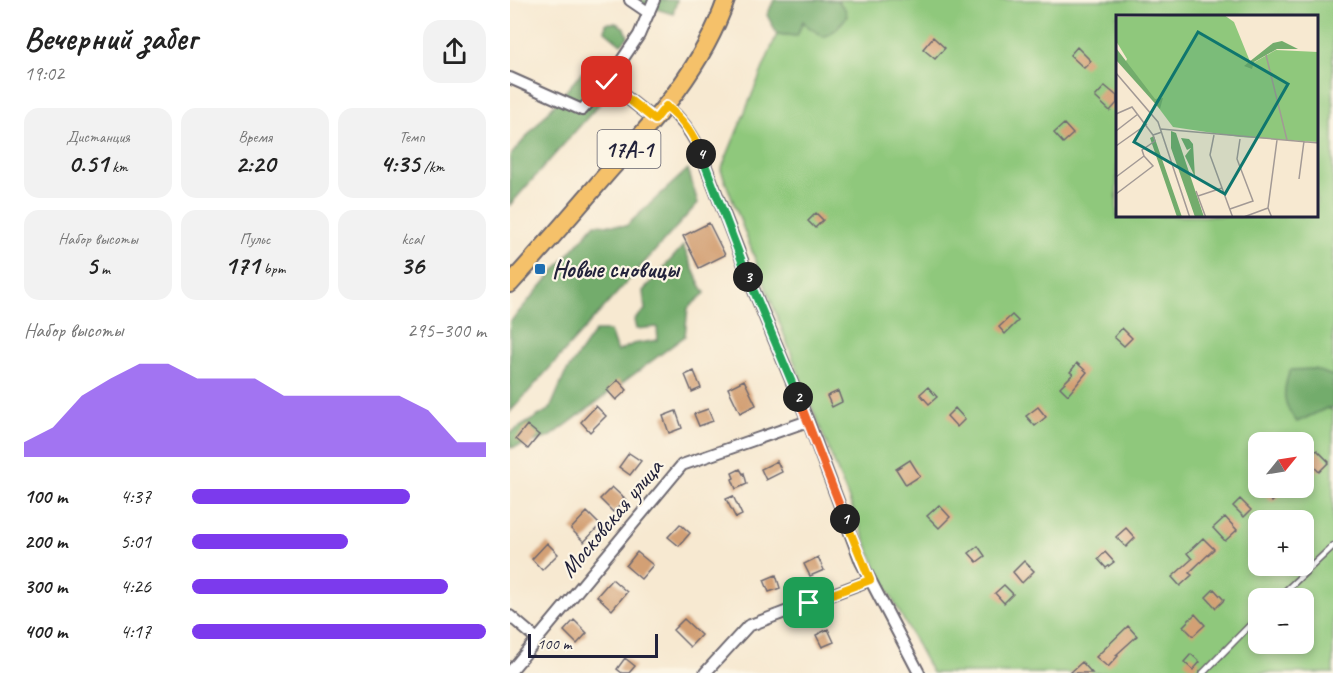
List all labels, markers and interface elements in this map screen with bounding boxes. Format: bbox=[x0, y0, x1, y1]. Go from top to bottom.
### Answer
inset map bbox=[1116, 15, 1318, 218]
text: Вечерний забег bbox=[24, 17, 197, 59]
button: share bbox=[423, 20, 486, 83]
pin bbox=[581, 56, 632, 107]
text: 19:02 bbox=[24, 61, 64, 86]
icon: check bbox=[590, 65, 623, 98]
text: Дистанция bbox=[66, 127, 130, 147]
text: Время bbox=[238, 127, 272, 147]
text: Темп bbox=[399, 127, 425, 147]
road number: 17А-1 bbox=[598, 130, 660, 168]
pin: 4 bbox=[686, 139, 716, 169]
text: 4 bbox=[697, 144, 705, 164]
text: 0.51 bbox=[68, 147, 108, 180]
text: 2:20 bbox=[235, 147, 275, 180]
text: 4:35 bbox=[380, 147, 420, 180]
text: km bbox=[108, 157, 128, 177]
text: /km bbox=[420, 157, 444, 177]
text: Набор высоты bbox=[58, 229, 138, 249]
text: Пульс bbox=[240, 229, 270, 249]
text: kcal bbox=[401, 229, 423, 249]
text: 5 bbox=[86, 249, 97, 282]
text: 171 bbox=[225, 249, 260, 282]
text: 36 bbox=[400, 249, 424, 282]
place label: Новые сновицы bbox=[552, 254, 680, 284]
text: m bbox=[97, 259, 110, 279]
text: bpm bbox=[260, 259, 285, 279]
marker: Новые сновицы bbox=[533, 262, 547, 276]
pin: 3 bbox=[733, 262, 763, 292]
text: 3 bbox=[744, 267, 752, 287]
text: Набор высоты bbox=[24, 318, 123, 343]
text: 295–300 m bbox=[407, 318, 486, 343]
pin: 2 bbox=[783, 382, 813, 412]
text: 2 bbox=[794, 387, 802, 407]
north arrow bbox=[1248, 432, 1314, 498]
map controls bbox=[1248, 432, 1314, 654]
street label: Московская улица bbox=[553, 452, 670, 583]
text: 100 m bbox=[24, 484, 67, 509]
text: 4:37 bbox=[120, 484, 151, 509]
pin: 1 bbox=[830, 504, 860, 534]
text: 1 bbox=[841, 509, 849, 529]
button: + bbox=[1248, 510, 1314, 576]
text: 200 m bbox=[24, 529, 67, 554]
text: 5:01 bbox=[120, 529, 151, 554]
text: 300 m bbox=[24, 574, 67, 599]
text: 4:26 bbox=[120, 574, 151, 599]
pin bbox=[783, 577, 834, 628]
icon: arrive bbox=[792, 586, 825, 619]
button: − bbox=[1248, 588, 1314, 654]
text: 400 m bbox=[24, 619, 67, 644]
text: 4:17 bbox=[120, 619, 151, 644]
scale bar bbox=[528, 631, 658, 658]
text: 100 m bbox=[537, 634, 571, 654]

